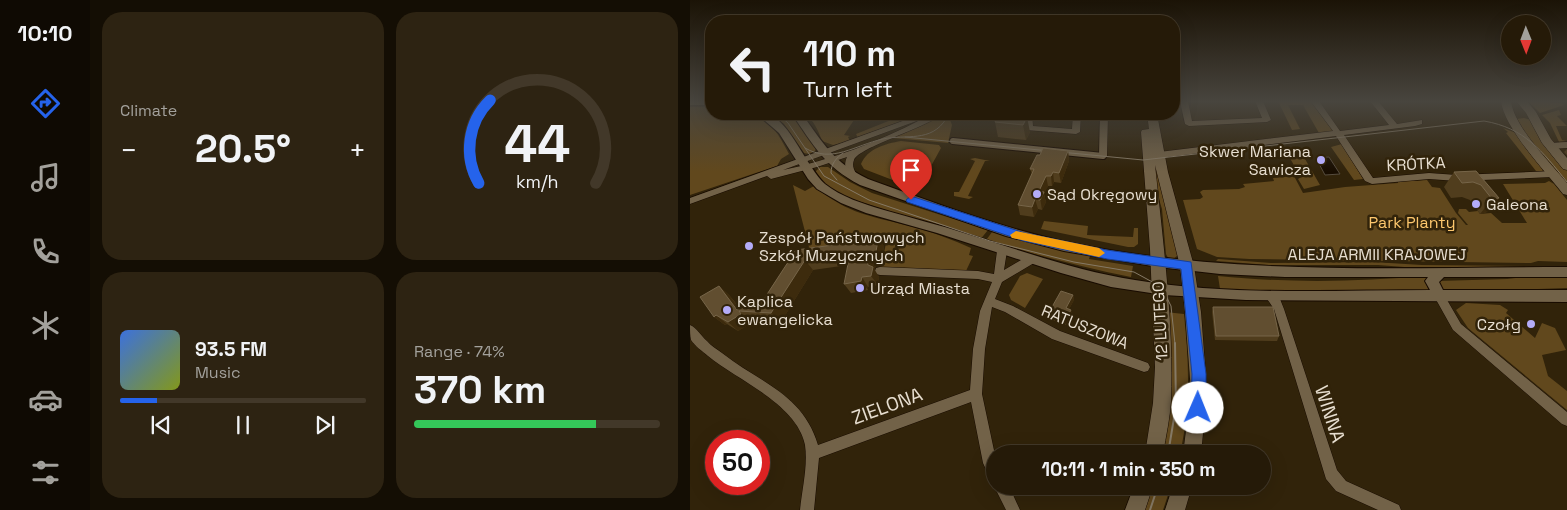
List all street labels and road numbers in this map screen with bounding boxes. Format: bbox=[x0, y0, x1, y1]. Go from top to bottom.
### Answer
street label: KRÓTKA bbox=[1386, 152, 1446, 176]
street label: ALEJA ARMII KRAJOWEJ bbox=[1288, 244, 1466, 265]
street label: 12 LUTEGO bbox=[1147, 281, 1173, 361]
street label: RATUSZOWA bbox=[1038, 300, 1132, 354]
street label: ZIELONA bbox=[848, 382, 926, 430]
street label: WINNA bbox=[1309, 382, 1351, 446]

